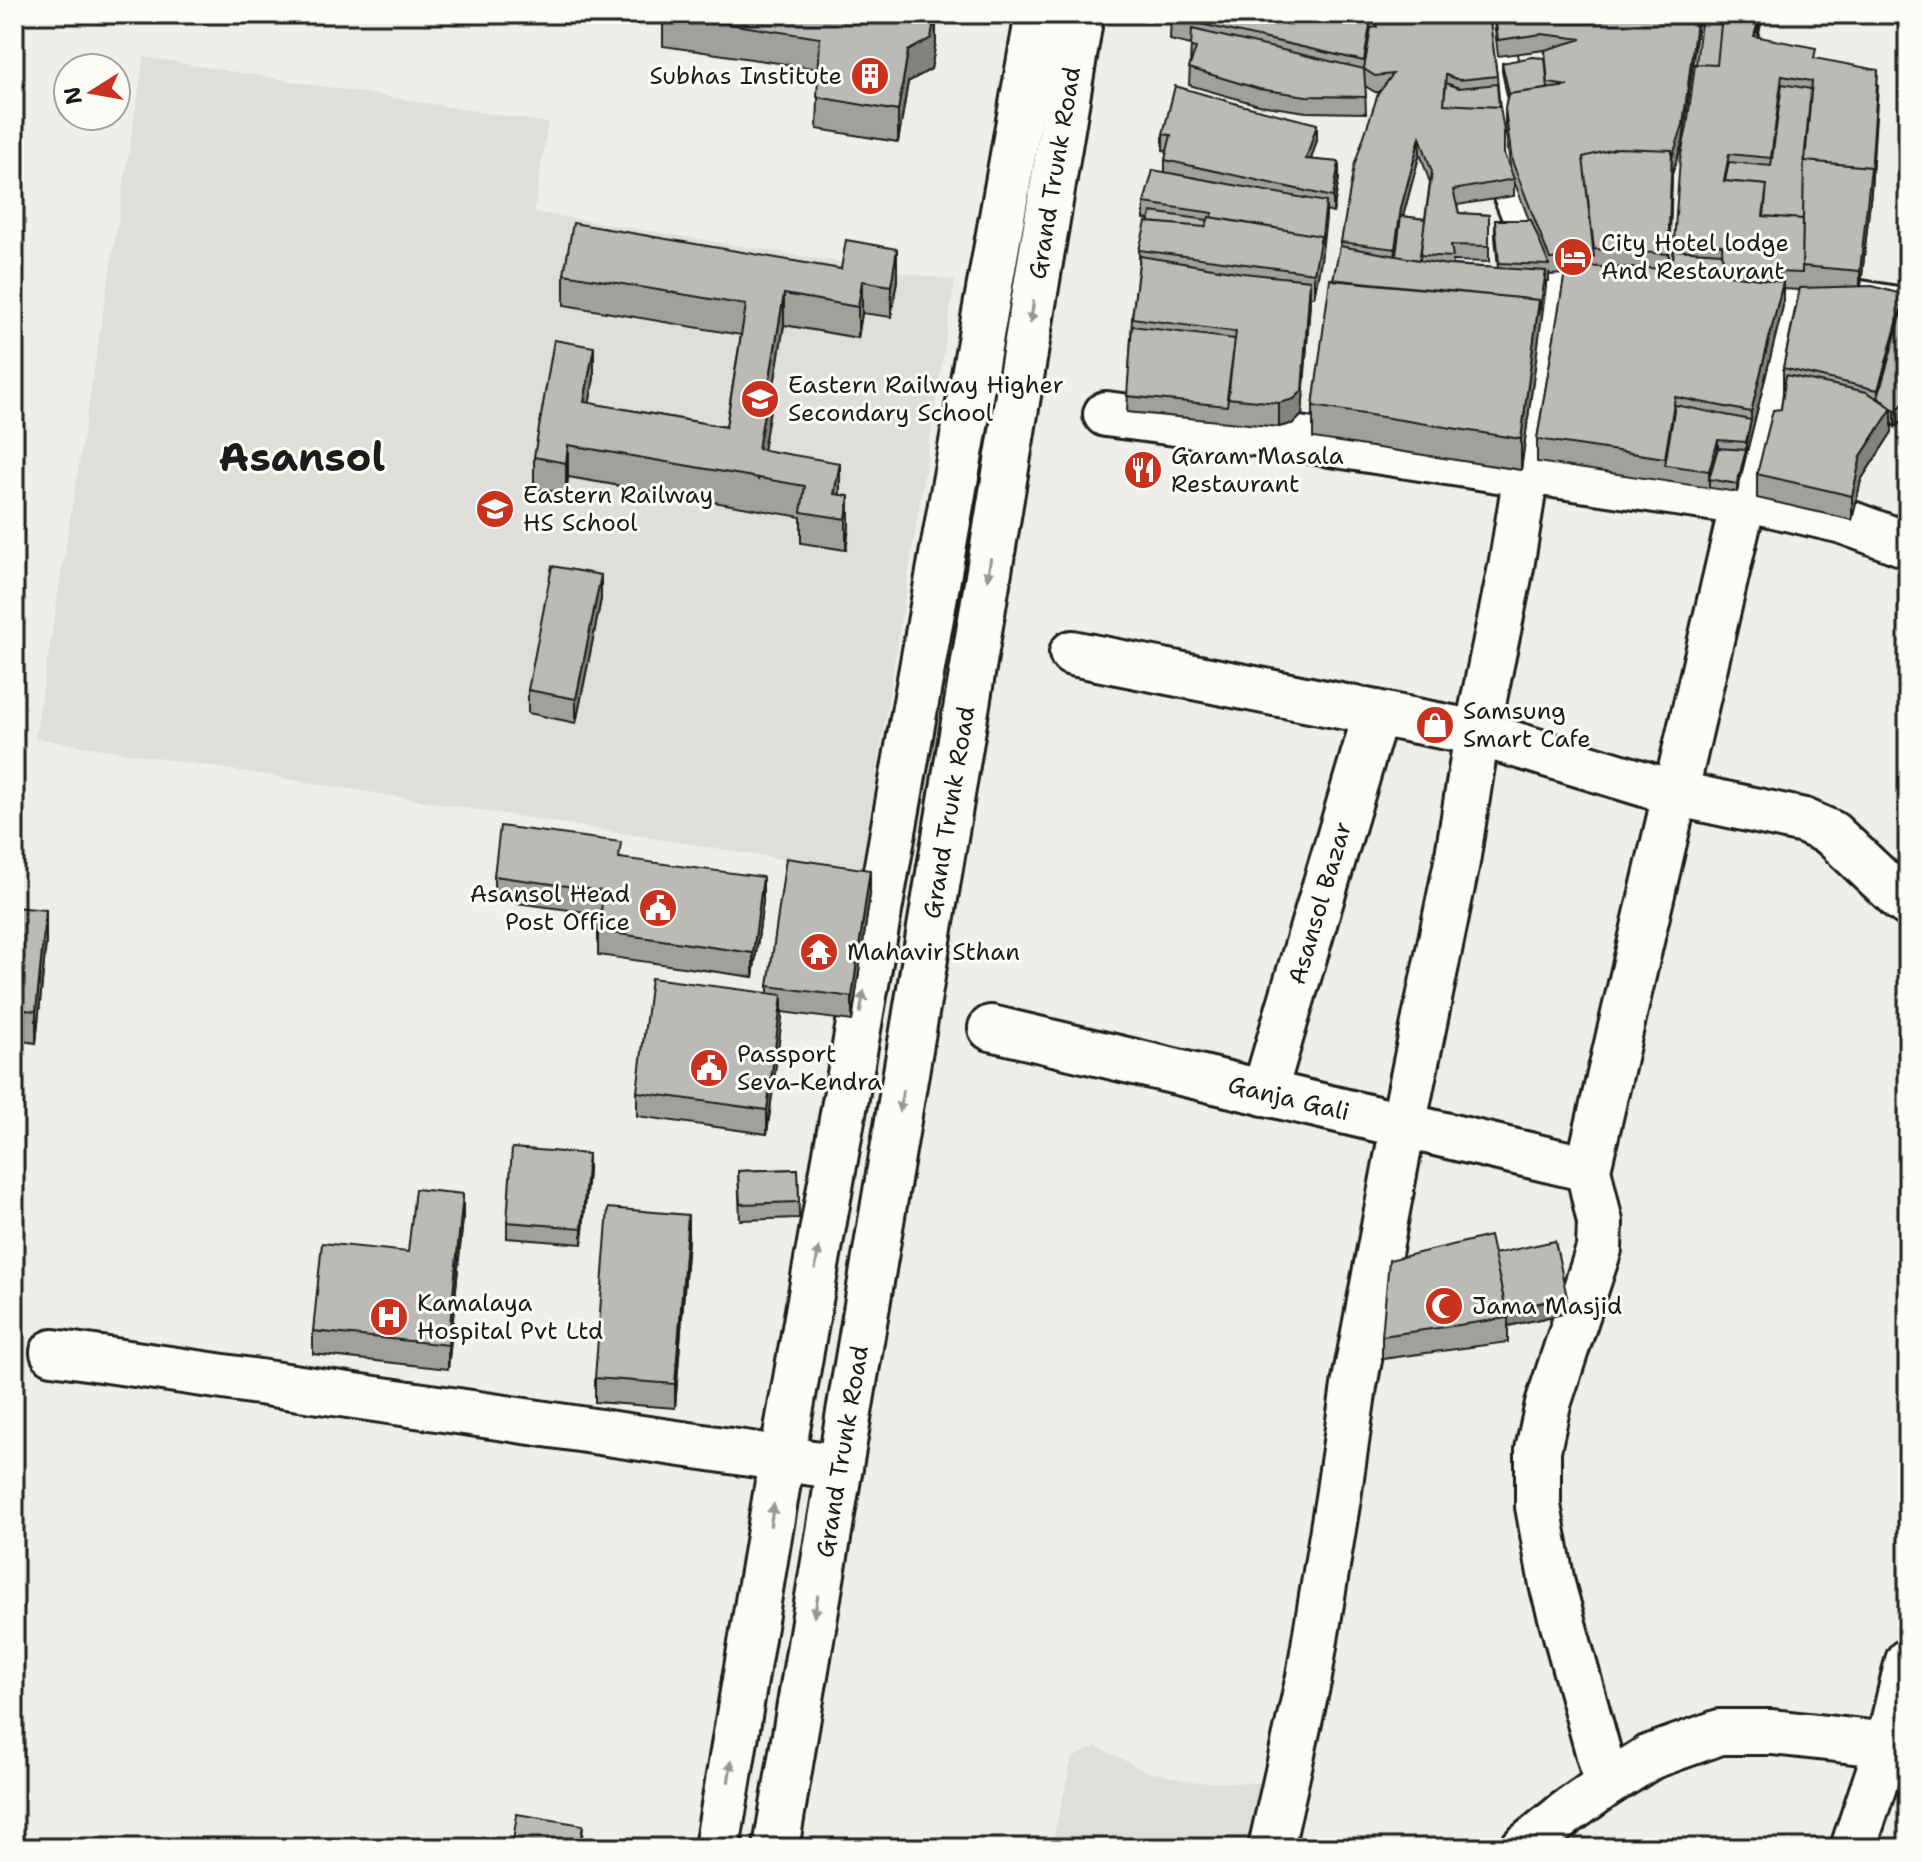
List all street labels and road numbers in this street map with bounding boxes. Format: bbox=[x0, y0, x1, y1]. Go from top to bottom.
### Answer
street label: Grand Trunk Road bbox=[1021, 64, 1088, 282]
street label: Grand Trunk Road bbox=[916, 704, 982, 921]
street label: Asansol Bazar bbox=[1281, 818, 1359, 988]
street label: Ganja Gali bbox=[1225, 1069, 1353, 1128]
street label: Grand Trunk Road bbox=[809, 1343, 876, 1560]

